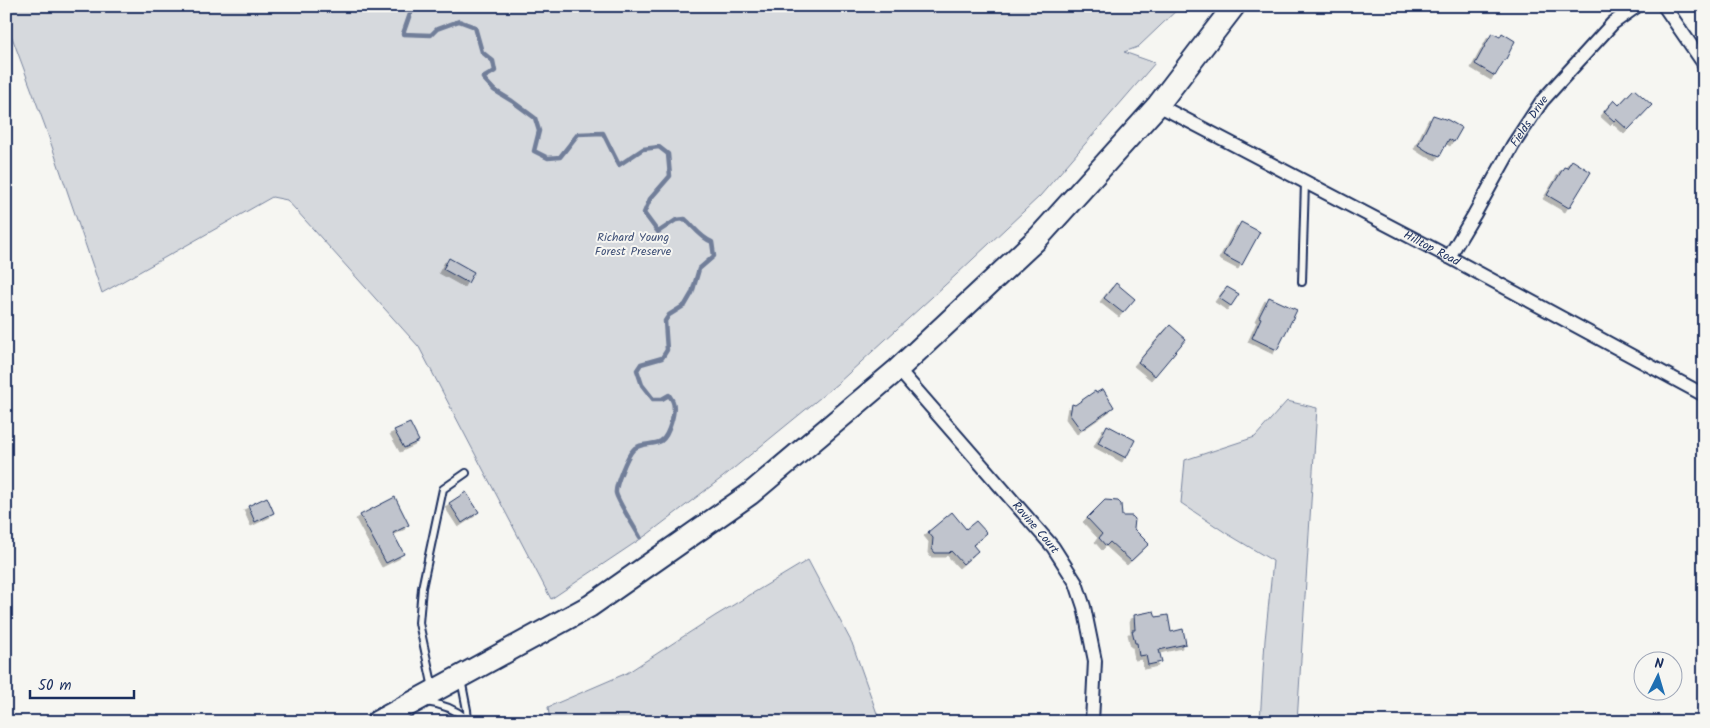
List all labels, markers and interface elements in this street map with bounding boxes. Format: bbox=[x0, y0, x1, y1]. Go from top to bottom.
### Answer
street label: Fields Drive bbox=[1505, 90, 1553, 150]
street label: Hilltop Road bbox=[1400, 225, 1464, 271]
park label: Richard Young Forest Preserve bbox=[595, 228, 672, 261]
street label: Ravine Court bbox=[1008, 497, 1064, 558]
north arrow bbox=[1632, 650, 1682, 700]
text: N bbox=[1654, 653, 1665, 675]
scale bar bbox=[30, 668, 134, 700]
text: 50 m bbox=[38, 674, 72, 698]

